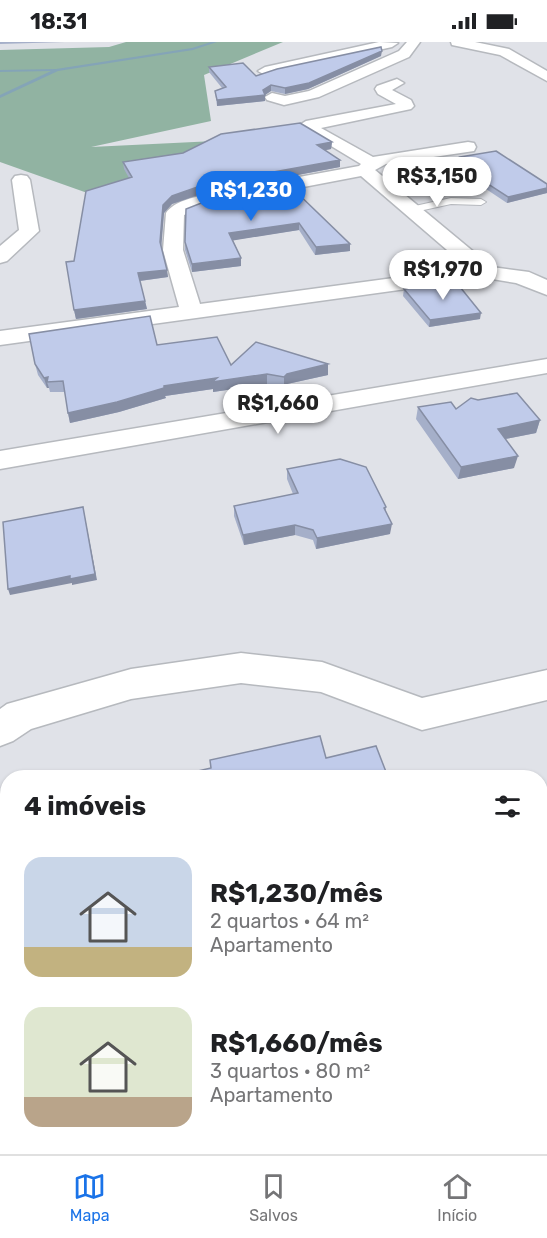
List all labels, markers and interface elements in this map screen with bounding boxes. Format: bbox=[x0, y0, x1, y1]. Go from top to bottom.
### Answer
text: 18:31 bbox=[30, 8, 87, 35]
pin: R$3,150 bbox=[382, 157, 492, 208]
text: R$3,150 bbox=[396, 164, 478, 188]
pin: R$1,230 bbox=[196, 171, 306, 222]
text: R$1,230 bbox=[210, 178, 292, 202]
pin: R$1,970 bbox=[388, 250, 498, 301]
text: R$1,970 bbox=[403, 257, 483, 281]
pin: R$1,660 bbox=[223, 384, 333, 435]
text: R$1,660 bbox=[237, 391, 319, 415]
icon: filters bbox=[491, 790, 524, 823]
text: 4 imóveis bbox=[24, 791, 146, 822]
text: R$1,230/mês bbox=[210, 878, 383, 909]
icon: home bbox=[72, 881, 144, 953]
text: 2 quartos · 64 m² bbox=[210, 909, 369, 933]
text: Apartamento bbox=[210, 933, 333, 957]
text: R$1,660/mês bbox=[210, 1028, 383, 1059]
icon: home bbox=[72, 1031, 144, 1103]
text: 3 quartos · 80 m² bbox=[210, 1059, 370, 1083]
text: Apartamento bbox=[210, 1083, 333, 1107]
tab: Mapa bbox=[70, 1170, 110, 1225]
tab: Salvos bbox=[249, 1170, 298, 1225]
tab: Início bbox=[437, 1170, 477, 1225]

